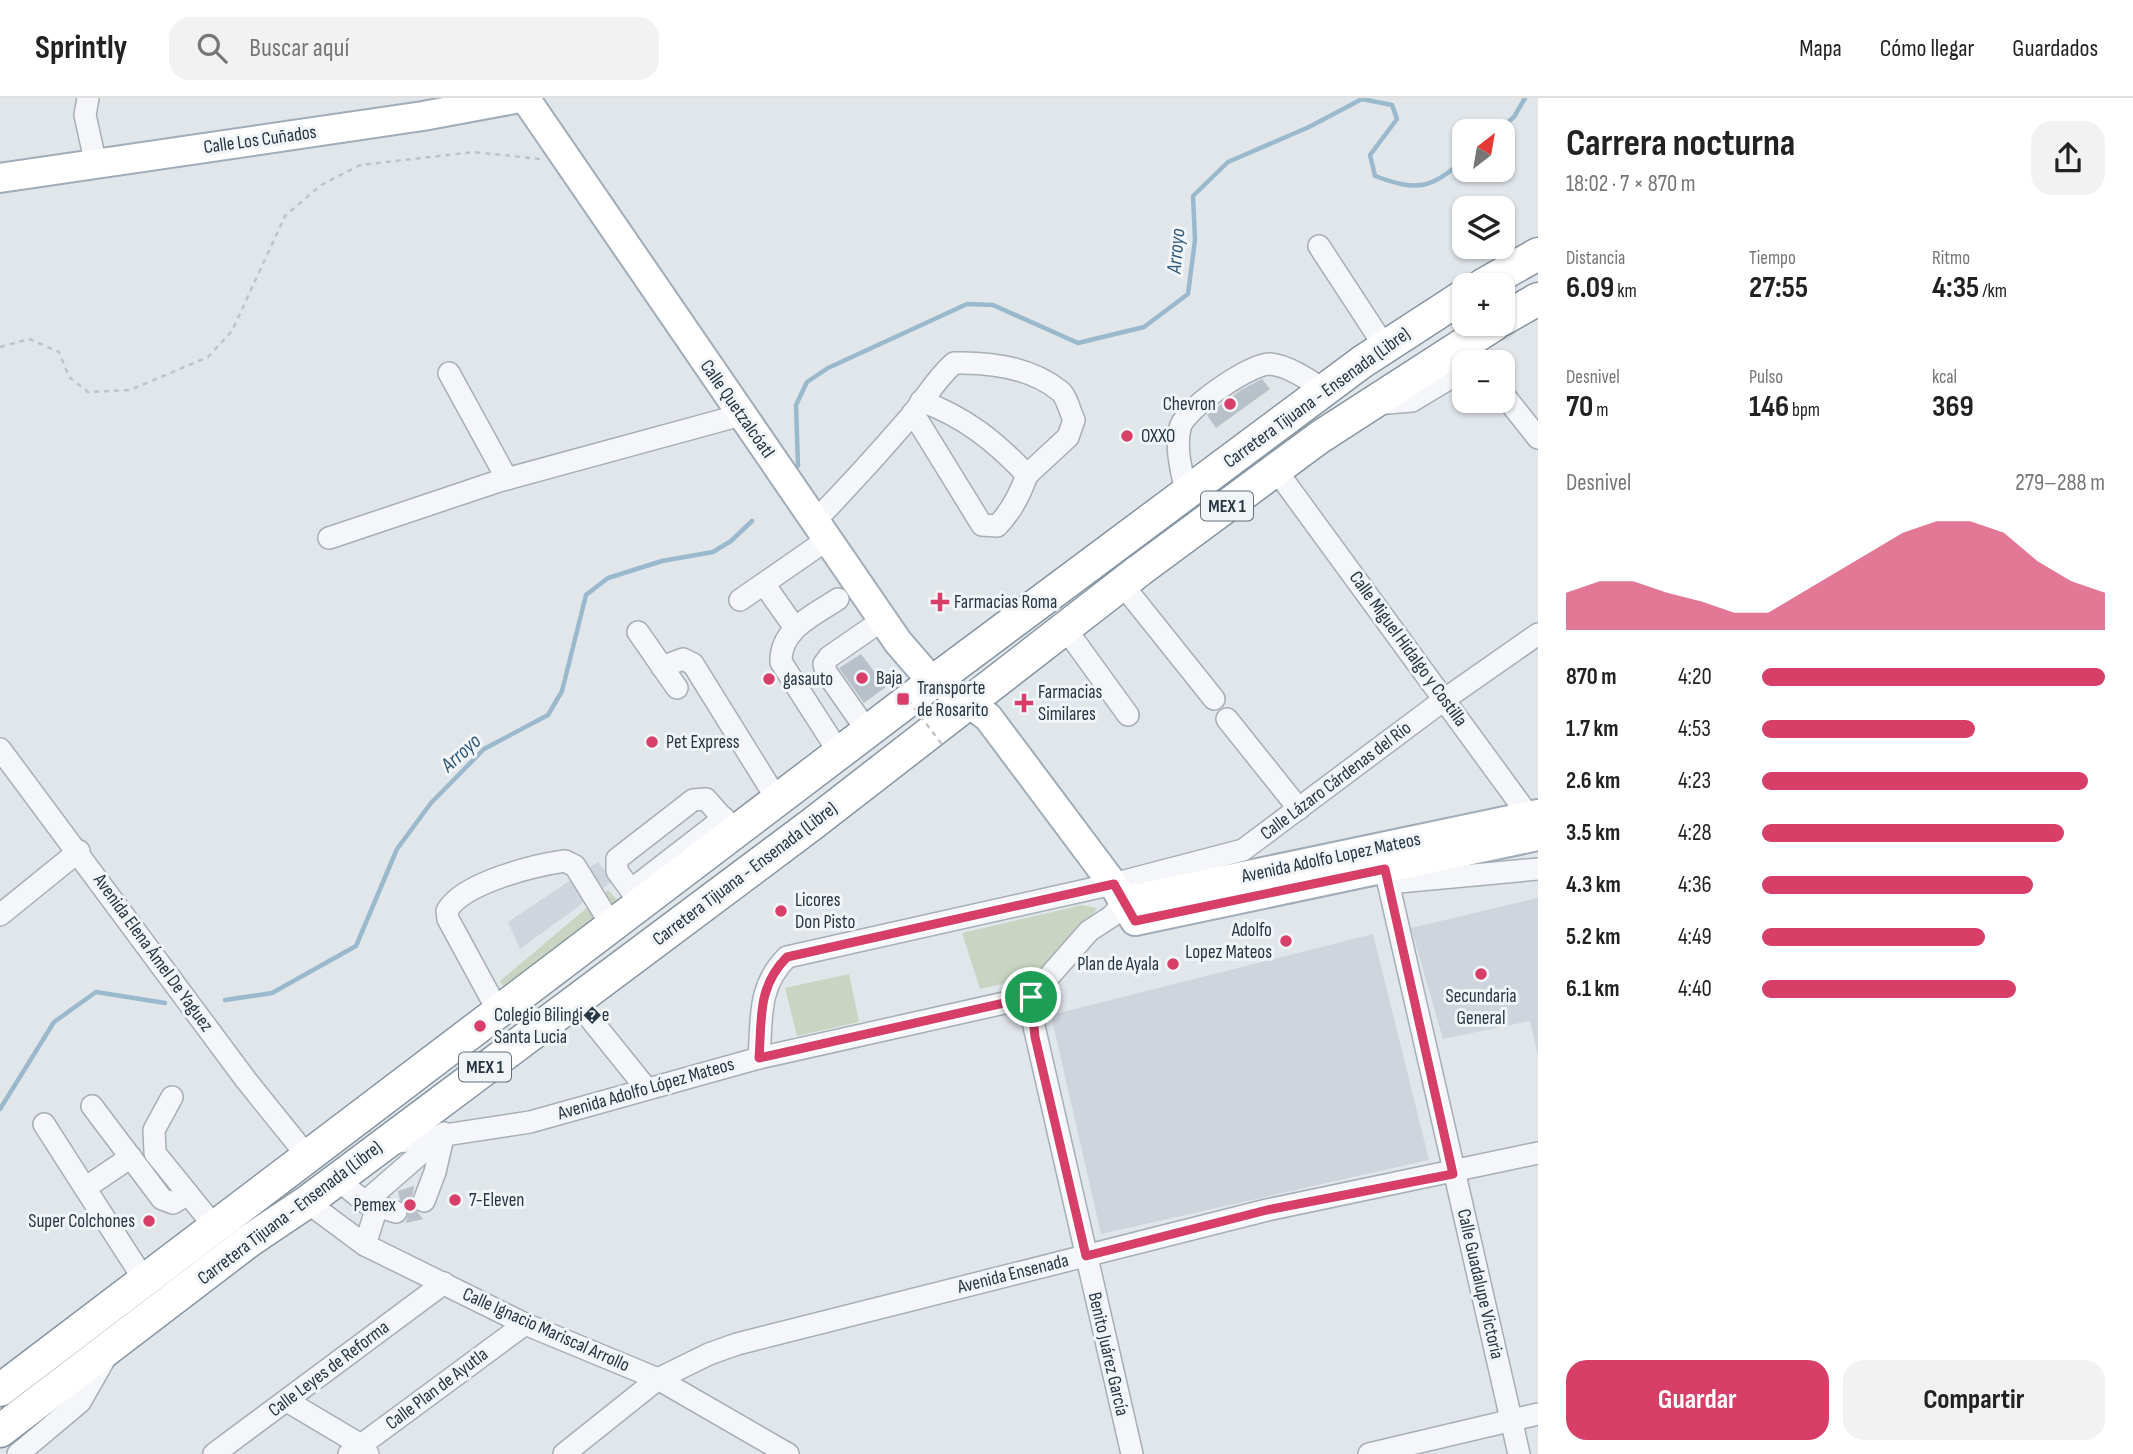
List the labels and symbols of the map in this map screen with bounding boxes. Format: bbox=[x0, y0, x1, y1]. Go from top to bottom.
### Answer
north arrow bbox=[1452, 119, 1516, 182]
street label: Calle Los Cuñados bbox=[202, 121, 318, 159]
water label: Arroyo bbox=[1161, 227, 1190, 276]
street label: Carretera Tijuana - Ensenada (Libre) bbox=[1219, 323, 1415, 473]
street label: Calle Quetzalcóatl bbox=[695, 356, 779, 462]
place label: Chevron bbox=[1163, 393, 1216, 416]
marker: Chevron bbox=[1222, 396, 1238, 412]
place label: OXXO bbox=[1141, 425, 1176, 448]
marker: OXXO bbox=[1119, 428, 1135, 444]
road number: MEX 1 bbox=[1201, 492, 1253, 520]
street label: Calle Miguel Hidalgo y Costilla bbox=[1344, 567, 1472, 731]
place label: Farmacias Roma bbox=[954, 591, 1057, 614]
marker: Farmacias Roma bbox=[932, 594, 948, 610]
place label: Baja bbox=[876, 667, 903, 690]
place label: gasauto bbox=[783, 668, 833, 691]
marker: Baja bbox=[854, 670, 870, 686]
marker: gasauto bbox=[761, 671, 777, 687]
place label: Transporte de Rosarito bbox=[917, 677, 989, 722]
place label: Farmacias Similares bbox=[1038, 681, 1103, 726]
marker: Transporte de Rosarito bbox=[895, 691, 911, 707]
marker: Farmacias Similares bbox=[1016, 695, 1032, 711]
street label: Calle Lázaro Cárdenas del Río bbox=[1256, 717, 1416, 845]
water label: Arroyo bbox=[435, 728, 487, 778]
place label: Pet Express bbox=[666, 731, 740, 754]
marker: Pet Express bbox=[644, 734, 660, 750]
street label: Carretera Tijuana - Ensenada (Libre) bbox=[648, 797, 842, 951]
street label: Avenida Adolfo Lopez Mateos bbox=[1238, 828, 1423, 888]
street label: Avenida Elena Ámel De Yaguez bbox=[87, 869, 218, 1037]
place label: Licores Don Pisto bbox=[795, 889, 855, 934]
marker: Licores Don Pisto bbox=[773, 903, 789, 919]
place label: Adolfo Lopez Mateos bbox=[1185, 919, 1272, 964]
marker: Adolfo Lopez Mateos bbox=[1278, 933, 1294, 949]
place label: Plan de Ayala bbox=[1077, 953, 1159, 976]
marker: Plan de Ayala bbox=[1165, 956, 1181, 972]
marker: Secundaria General bbox=[1473, 966, 1489, 982]
pin bbox=[1001, 967, 1061, 1027]
place label: Secundaria General bbox=[1446, 985, 1516, 1030]
place label: Colegio Bilingi�e Santa Lucia bbox=[494, 1004, 609, 1049]
marker: Colegio Bilingi�e Santa Lucia bbox=[472, 1018, 488, 1034]
road number: MEX 1 bbox=[459, 1052, 511, 1082]
street label: Avenida Adolfo López Mateos bbox=[554, 1053, 737, 1125]
street label: Carretera Tijuana - Ensenada (Libre) bbox=[193, 1136, 387, 1290]
place label: 7-Eleven bbox=[469, 1189, 524, 1212]
marker: 7-Eleven bbox=[447, 1192, 463, 1208]
place label: Pemex bbox=[354, 1194, 396, 1217]
marker: Pemex bbox=[402, 1197, 418, 1213]
street label: Calle Guadalupe Victoria bbox=[1452, 1207, 1508, 1361]
place label: Super Colchones bbox=[28, 1210, 135, 1233]
marker: Super Colchones bbox=[141, 1213, 157, 1229]
street label: Avenida Ensenada bbox=[954, 1249, 1071, 1299]
street label: Calle Ignacio Mariscal Arrollo bbox=[459, 1283, 633, 1377]
street label: Benito Juárez García bbox=[1083, 1290, 1133, 1418]
street label: Calle Leyes de Reforma bbox=[264, 1316, 394, 1422]
street label: Calle Plan de Ayutla bbox=[381, 1343, 493, 1435]

